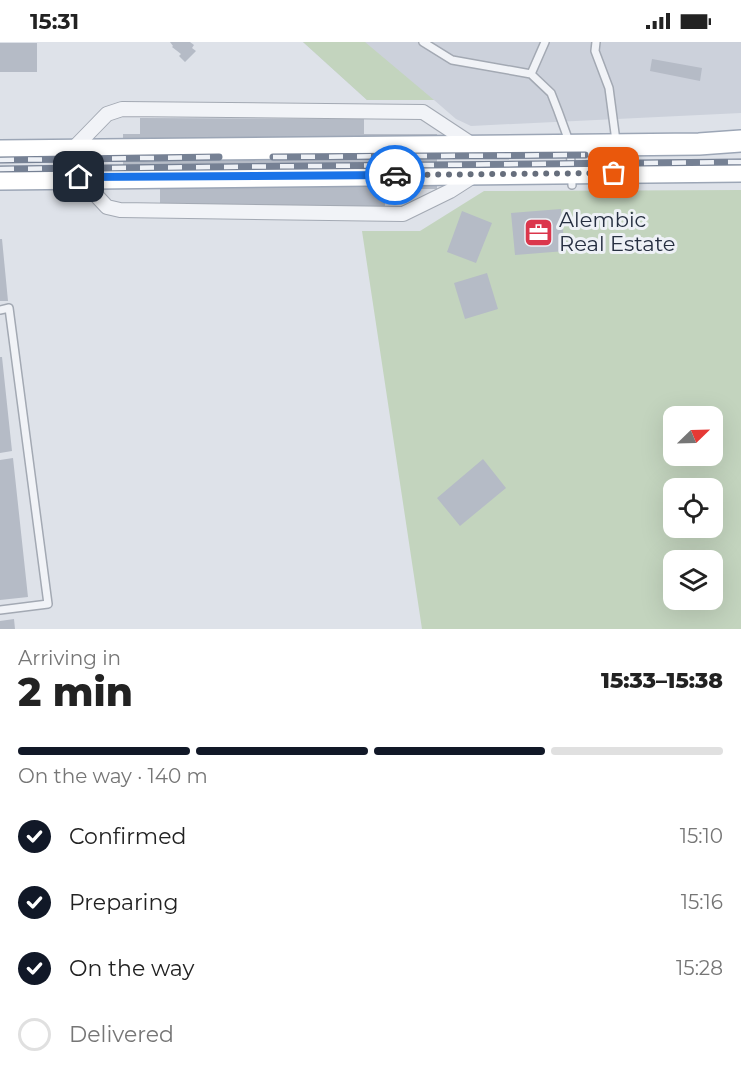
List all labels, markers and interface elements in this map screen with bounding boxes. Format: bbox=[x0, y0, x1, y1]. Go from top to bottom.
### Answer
text: 15:31 bbox=[30, 8, 79, 35]
courier bbox=[365, 145, 425, 205]
pin bbox=[588, 147, 639, 198]
pin bbox=[53, 151, 104, 202]
icon: bag bbox=[597, 156, 630, 189]
icon: car bbox=[379, 159, 412, 192]
icon: home bbox=[62, 160, 95, 193]
place label: Alembic Real Estate bbox=[559, 207, 676, 256]
office icon: Alembic Real Estate bbox=[522, 216, 554, 248]
north arrow bbox=[663, 406, 723, 466]
map controls bbox=[663, 406, 723, 610]
button: locate bbox=[663, 478, 723, 538]
button: layers bbox=[663, 550, 723, 610]
text: Arriving in bbox=[18, 646, 121, 670]
text: 15:33–15:38 bbox=[601, 667, 723, 694]
text: 2 min bbox=[18, 668, 133, 716]
text: On the way · 140 m bbox=[18, 764, 208, 788]
icon: check bbox=[18, 820, 51, 853]
text: Confirmed bbox=[69, 823, 186, 850]
text: 15:10 bbox=[680, 824, 723, 848]
icon: check bbox=[18, 886, 51, 919]
text: Preparing bbox=[69, 889, 178, 916]
text: 15:16 bbox=[681, 890, 723, 914]
icon: check bbox=[18, 952, 51, 985]
text: On the way bbox=[69, 955, 194, 982]
text: 15:28 bbox=[676, 956, 723, 980]
text: Delivered bbox=[69, 1021, 174, 1048]

